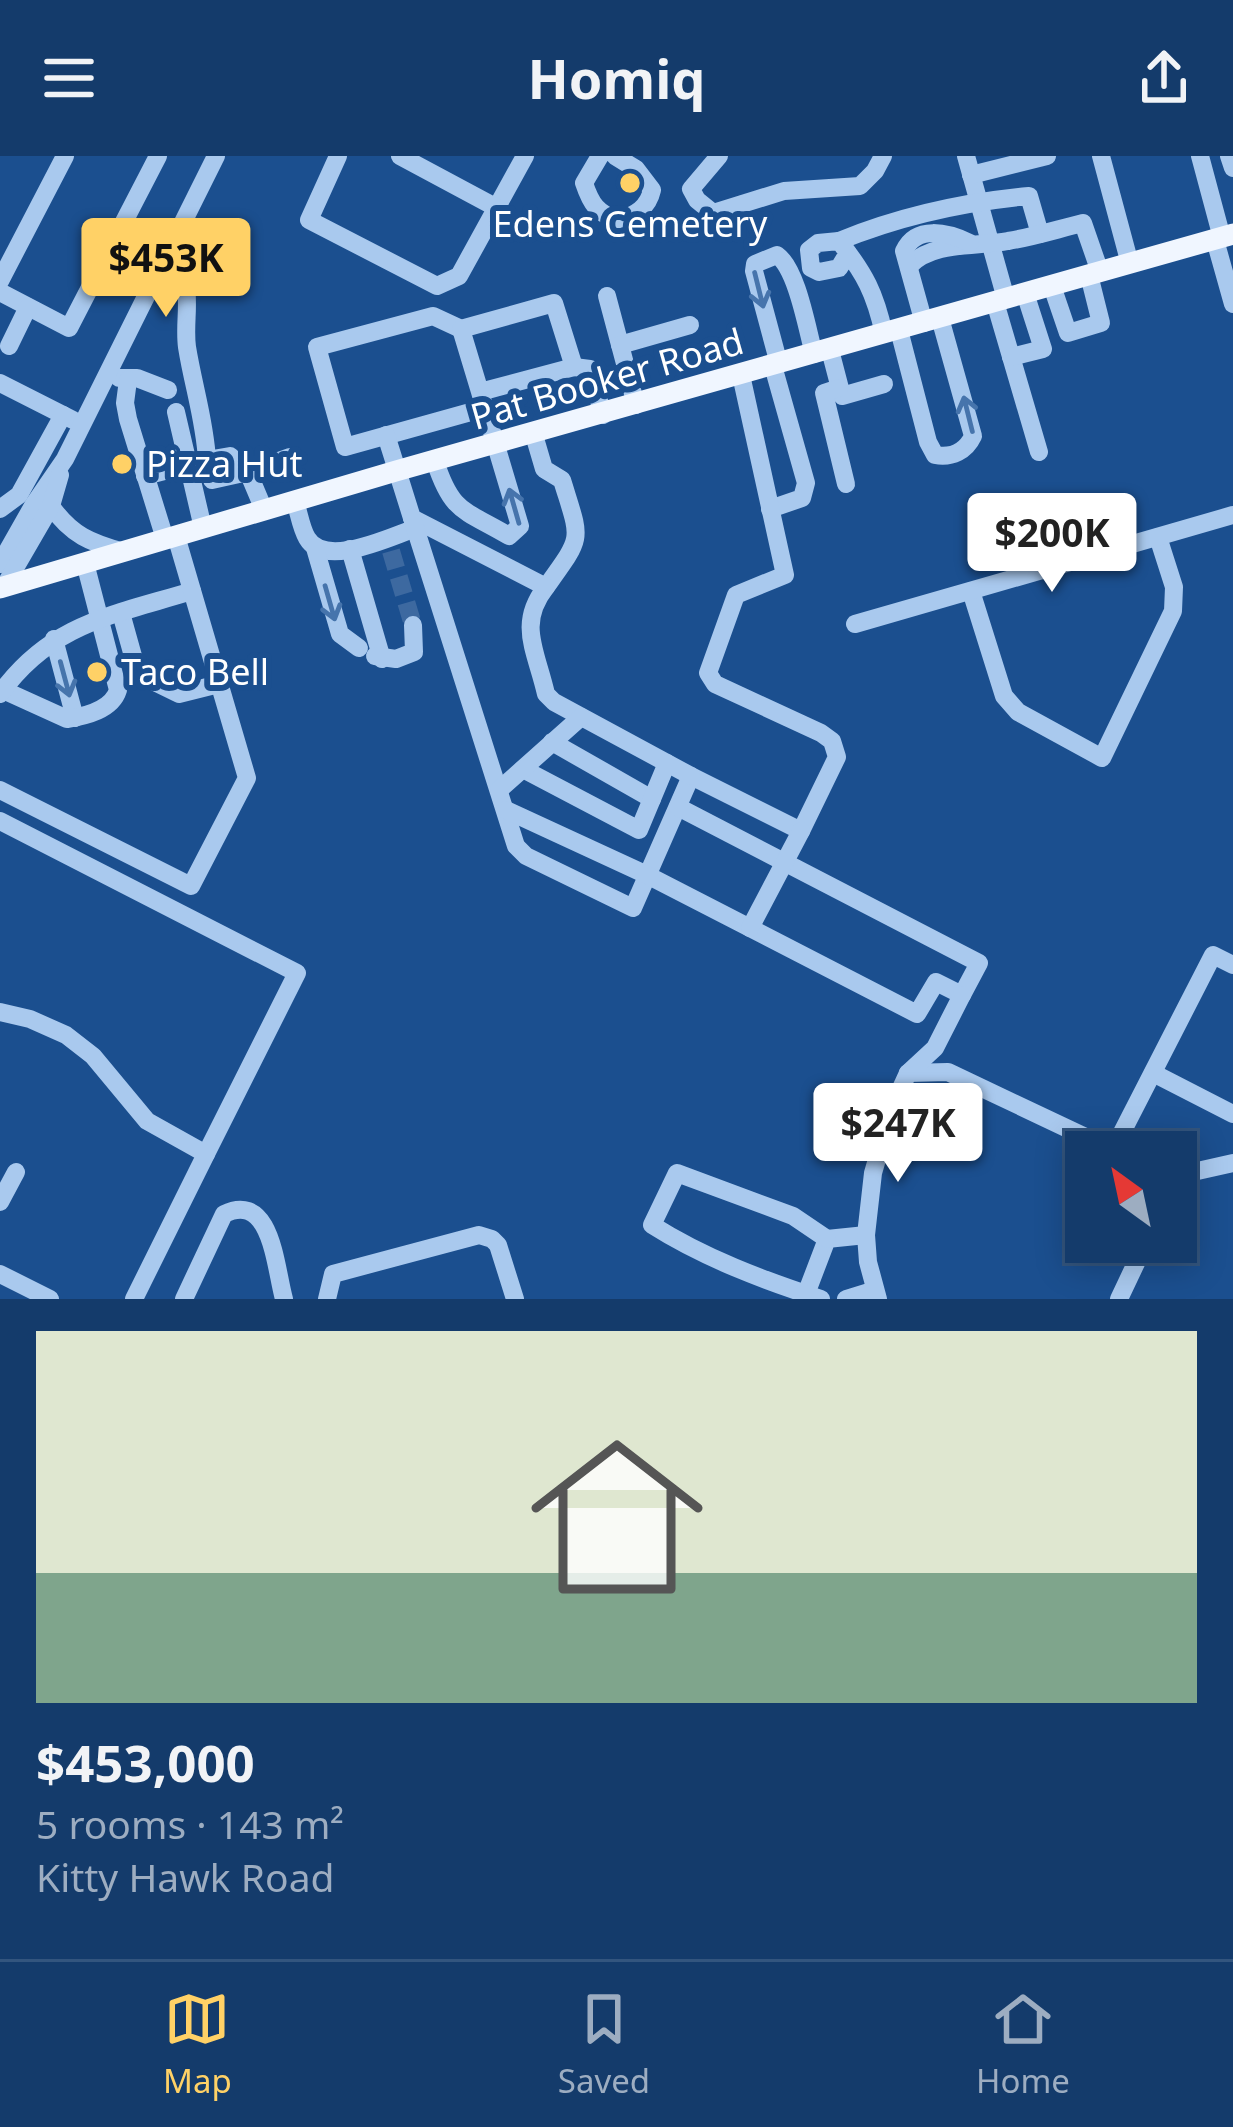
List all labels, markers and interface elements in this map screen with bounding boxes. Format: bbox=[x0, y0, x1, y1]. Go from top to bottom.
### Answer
text: Homiq bbox=[528, 41, 705, 115]
icon: menu bbox=[36, 45, 102, 111]
icon: share bbox=[1131, 45, 1197, 111]
marker: Edens Cemetery bbox=[617, 170, 643, 196]
place label: Edens Cemetery bbox=[493, 199, 768, 248]
pin: $453K bbox=[82, 218, 250, 320]
text: $453K bbox=[108, 230, 224, 283]
one-way arrow bbox=[750, 270, 772, 308]
street label: Pat Booker Road bbox=[465, 316, 749, 441]
one-way arrow bbox=[956, 395, 978, 433]
place label: Pizza Hut bbox=[146, 439, 302, 488]
marker: Pizza Hut bbox=[109, 451, 135, 477]
one-way arrow bbox=[501, 488, 523, 526]
pin: $200K bbox=[968, 493, 1136, 595]
text: $200K bbox=[994, 505, 1110, 558]
one-way arrow bbox=[321, 583, 343, 621]
place label: Taco Bell bbox=[121, 647, 269, 696]
one-way arrow bbox=[55, 659, 77, 697]
marker: Taco Bell bbox=[84, 659, 110, 685]
pin: $247K bbox=[814, 1083, 982, 1185]
text: $247K bbox=[840, 1095, 956, 1148]
north arrow bbox=[1065, 1131, 1197, 1263]
map controls bbox=[1065, 1131, 1197, 1263]
icon: home bbox=[509, 1409, 725, 1625]
text: $453,000 bbox=[36, 1727, 255, 1797]
text: 5 rooms · 143 m² bbox=[36, 1797, 344, 1850]
text: Kitty Hawk Road bbox=[36, 1850, 335, 1903]
tab: Map bbox=[163, 1986, 232, 2103]
tab: Saved bbox=[558, 1986, 650, 2103]
tab: Home bbox=[976, 1986, 1070, 2103]

